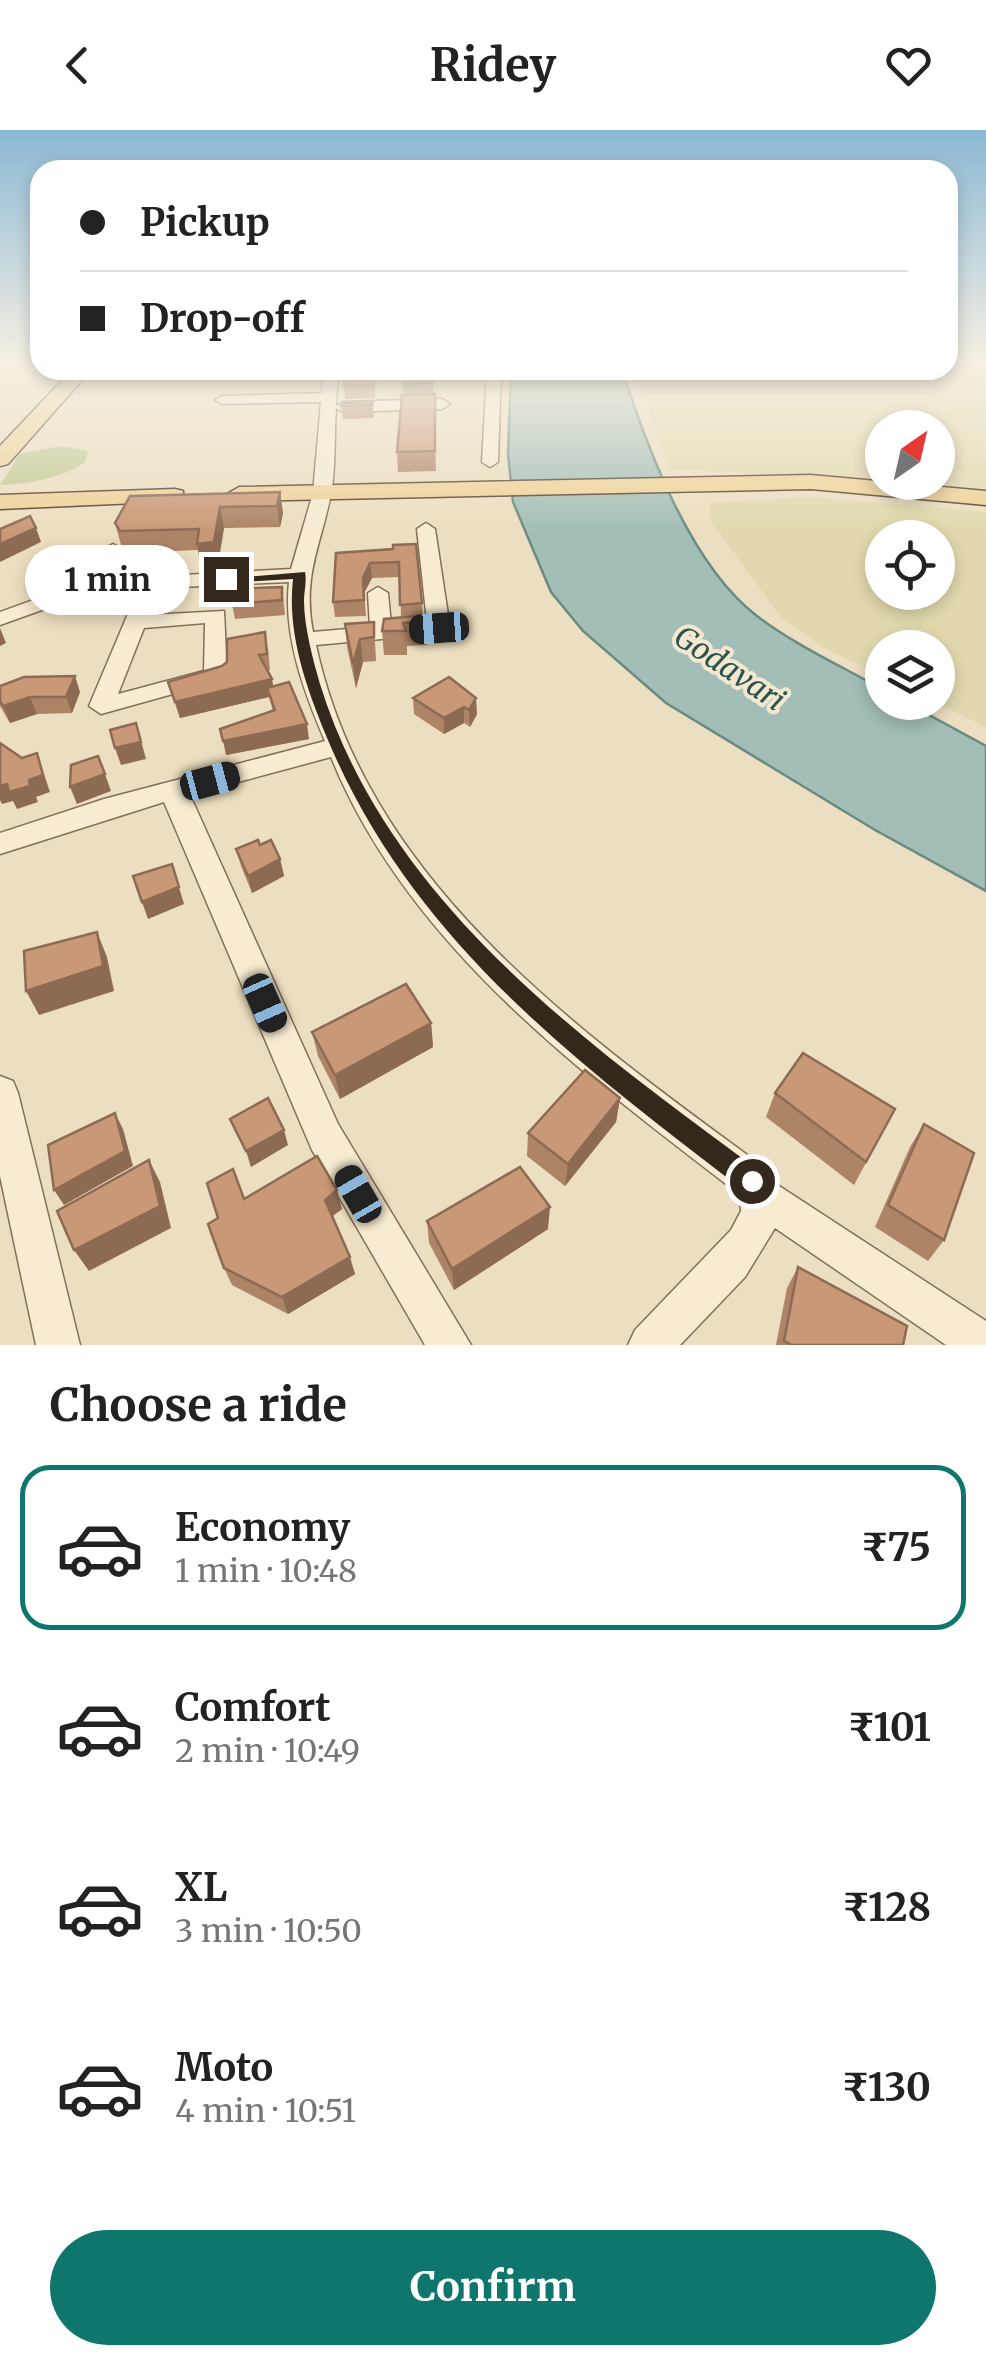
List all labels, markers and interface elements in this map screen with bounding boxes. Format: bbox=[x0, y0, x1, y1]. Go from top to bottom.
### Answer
text: Ridey bbox=[430, 37, 556, 93]
icon: back bbox=[50, 38, 105, 93]
icon: heart bbox=[881, 38, 936, 93]
text: Pickup bbox=[140, 199, 270, 246]
text: Drop-off bbox=[140, 295, 305, 342]
north arrow bbox=[865, 410, 955, 500]
map controls bbox=[865, 410, 955, 720]
button: locate bbox=[865, 520, 955, 610]
callout: 1 min bbox=[26, 544, 191, 614]
route end bbox=[204, 557, 249, 602]
text: 1 min bbox=[64, 560, 151, 600]
car bbox=[408, 611, 470, 645]
water label: Godavari bbox=[667, 617, 793, 719]
button: layers bbox=[865, 630, 955, 720]
car bbox=[177, 759, 243, 803]
car bbox=[239, 969, 291, 1037]
route start bbox=[730, 1159, 775, 1204]
car bbox=[330, 1161, 386, 1227]
text: Choose a ride bbox=[50, 1377, 347, 1433]
icon: car bbox=[55, 1503, 145, 1593]
text: Economy bbox=[175, 1504, 350, 1551]
text: ₹75 bbox=[861, 1524, 931, 1571]
text: 1 min · 10:48 bbox=[175, 1551, 357, 1591]
icon: car bbox=[55, 1683, 145, 1773]
text: Comfort bbox=[175, 1684, 331, 1731]
text: ₹101 bbox=[848, 1704, 931, 1751]
text: 2 min · 10:49 bbox=[175, 1731, 360, 1771]
icon: car bbox=[55, 1863, 145, 1953]
text: XL bbox=[175, 1864, 227, 1911]
text: ₹128 bbox=[842, 1884, 931, 1931]
text: 3 min · 10:50 bbox=[175, 1911, 362, 1951]
icon: car bbox=[55, 2043, 145, 2133]
text: Moto bbox=[175, 2044, 273, 2091]
text: ₹130 bbox=[842, 2064, 931, 2111]
text: 4 min · 10:51 bbox=[175, 2091, 356, 2131]
button: Confirm bbox=[50, 2230, 936, 2345]

